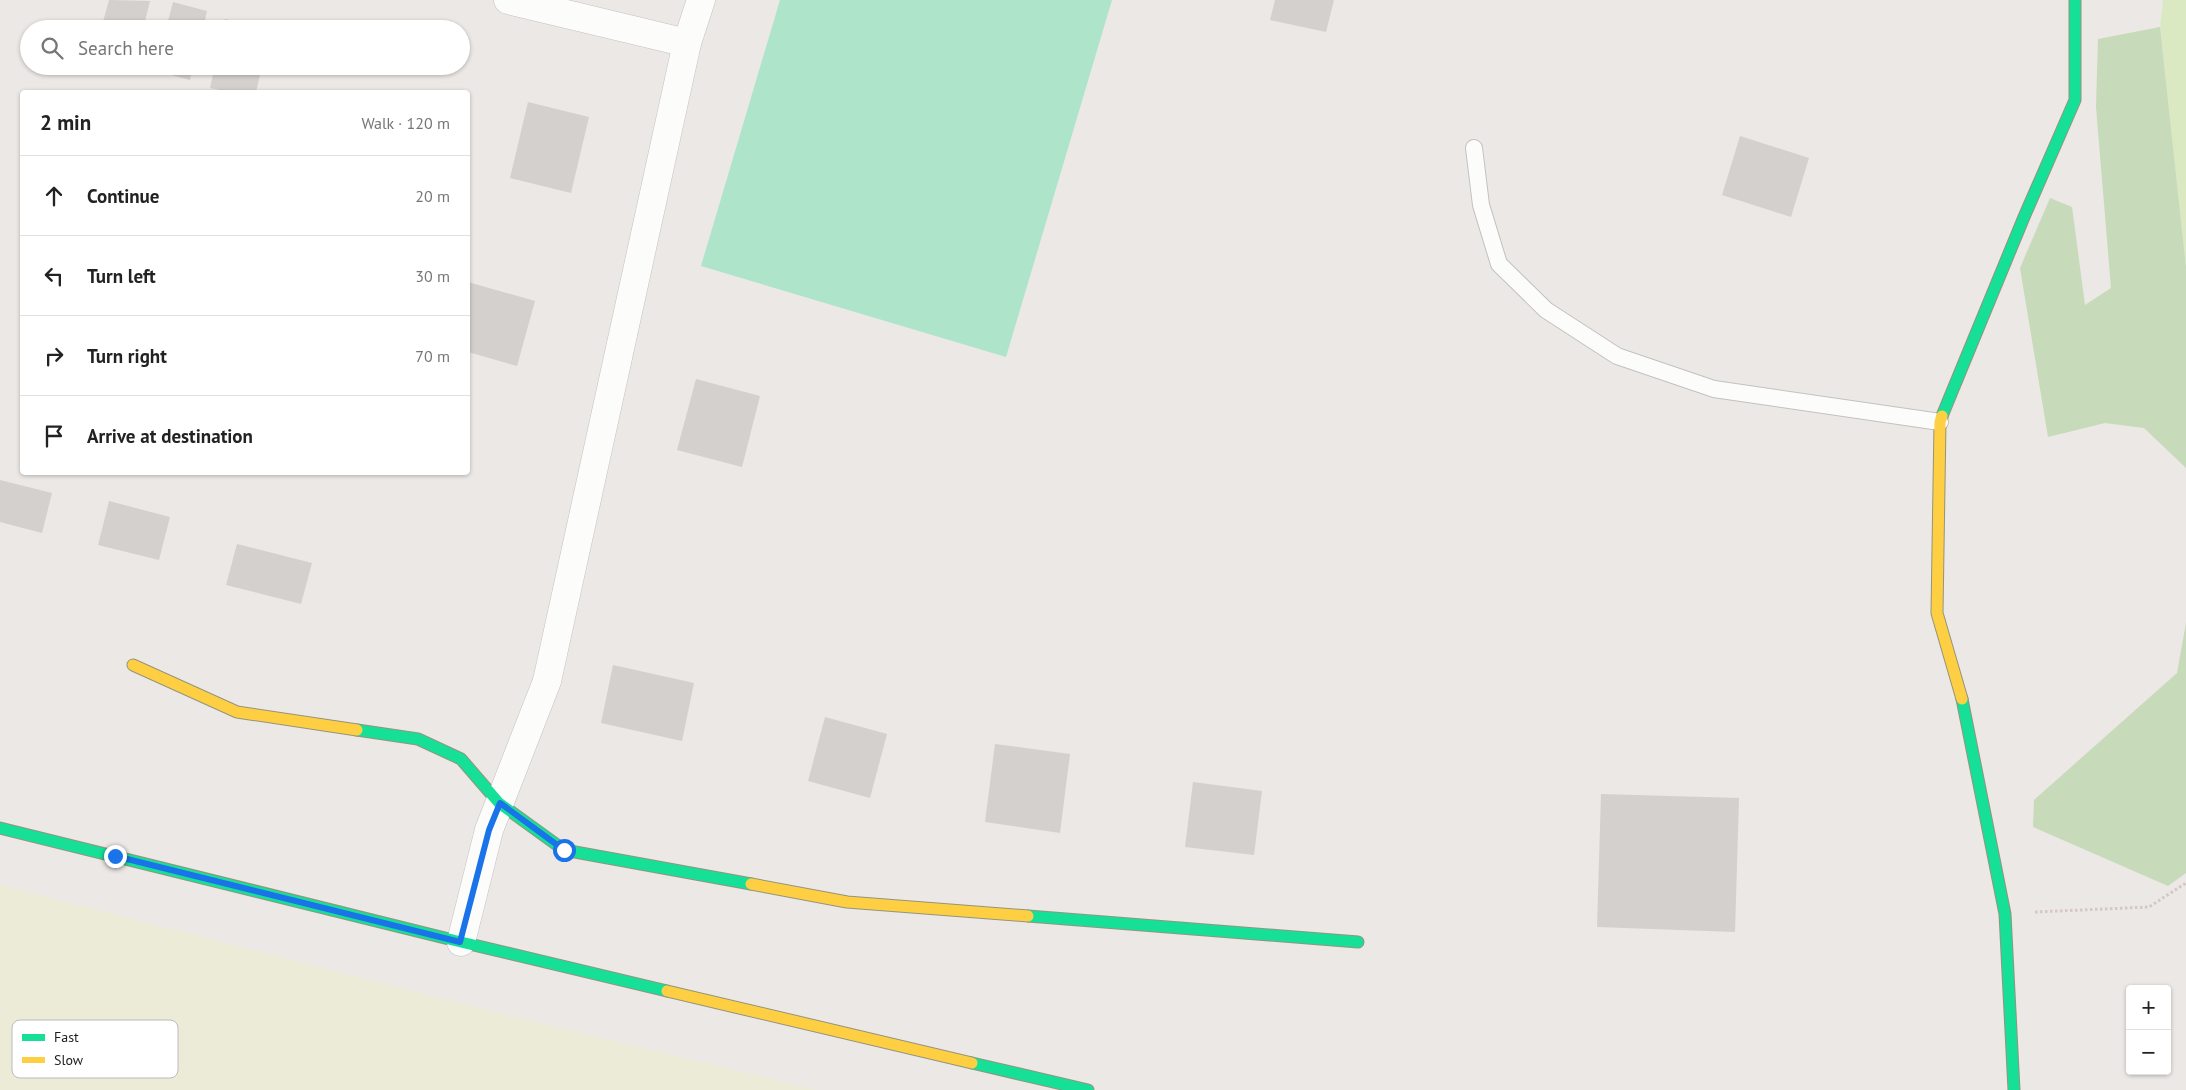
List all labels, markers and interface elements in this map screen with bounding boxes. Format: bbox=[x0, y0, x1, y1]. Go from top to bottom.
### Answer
search box bbox=[20, 20, 470, 75]
icon: search bbox=[38, 34, 66, 62]
text: Search here bbox=[78, 36, 174, 60]
text: 2 min bbox=[40, 109, 91, 136]
text: Walk · 120 m bbox=[361, 113, 450, 133]
icon: ahead bbox=[40, 182, 68, 210]
text: Continue bbox=[87, 184, 159, 208]
text: 20 m bbox=[415, 186, 450, 206]
icon: left bbox=[40, 262, 68, 290]
text: Turn left bbox=[87, 264, 156, 288]
text: 30 m bbox=[415, 266, 450, 286]
icon: right bbox=[40, 342, 68, 370]
text: Turn right bbox=[87, 344, 167, 368]
text: 70 m bbox=[415, 346, 450, 366]
icon: arrive bbox=[40, 422, 68, 450]
text: Arrive at destination bbox=[87, 424, 253, 448]
route start bbox=[553, 839, 576, 862]
route end bbox=[104, 845, 127, 868]
map controls bbox=[2126, 985, 2171, 1075]
button: + bbox=[2126, 985, 2171, 1030]
legend bbox=[12, 1020, 178, 1078]
text: Fast bbox=[54, 1028, 79, 1046]
button: − bbox=[2126, 1030, 2171, 1075]
text: Slow bbox=[54, 1051, 84, 1069]

